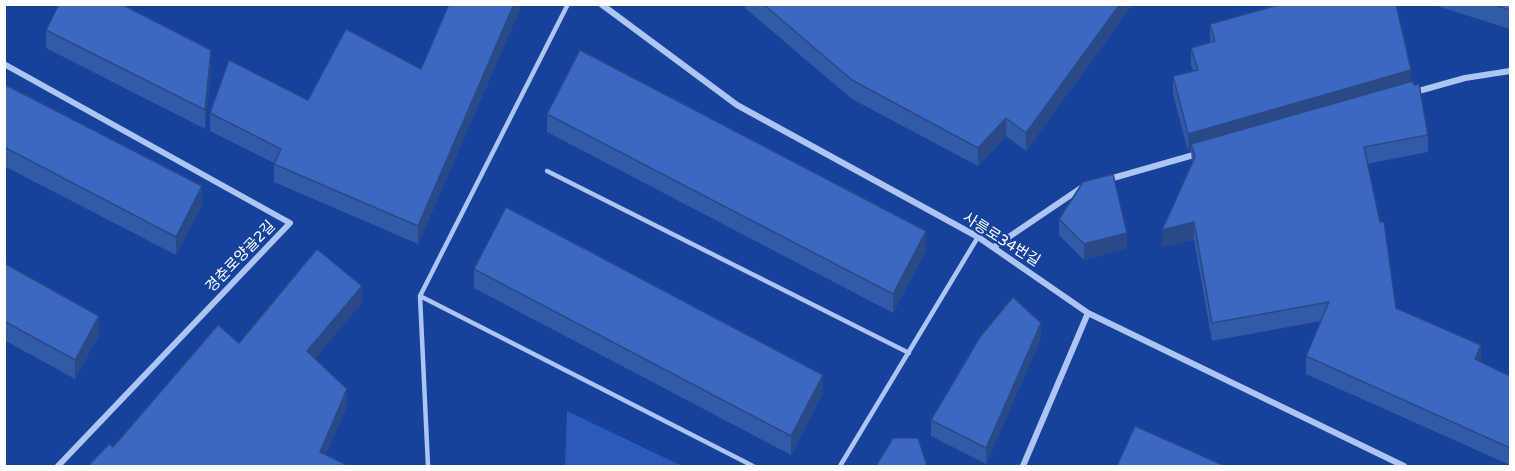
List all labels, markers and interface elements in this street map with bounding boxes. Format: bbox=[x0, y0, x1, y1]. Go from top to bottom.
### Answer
street label: 사릉로34번길 bbox=[959, 209, 1043, 271]
street label: 경춘로양골2길 bbox=[202, 218, 280, 296]

